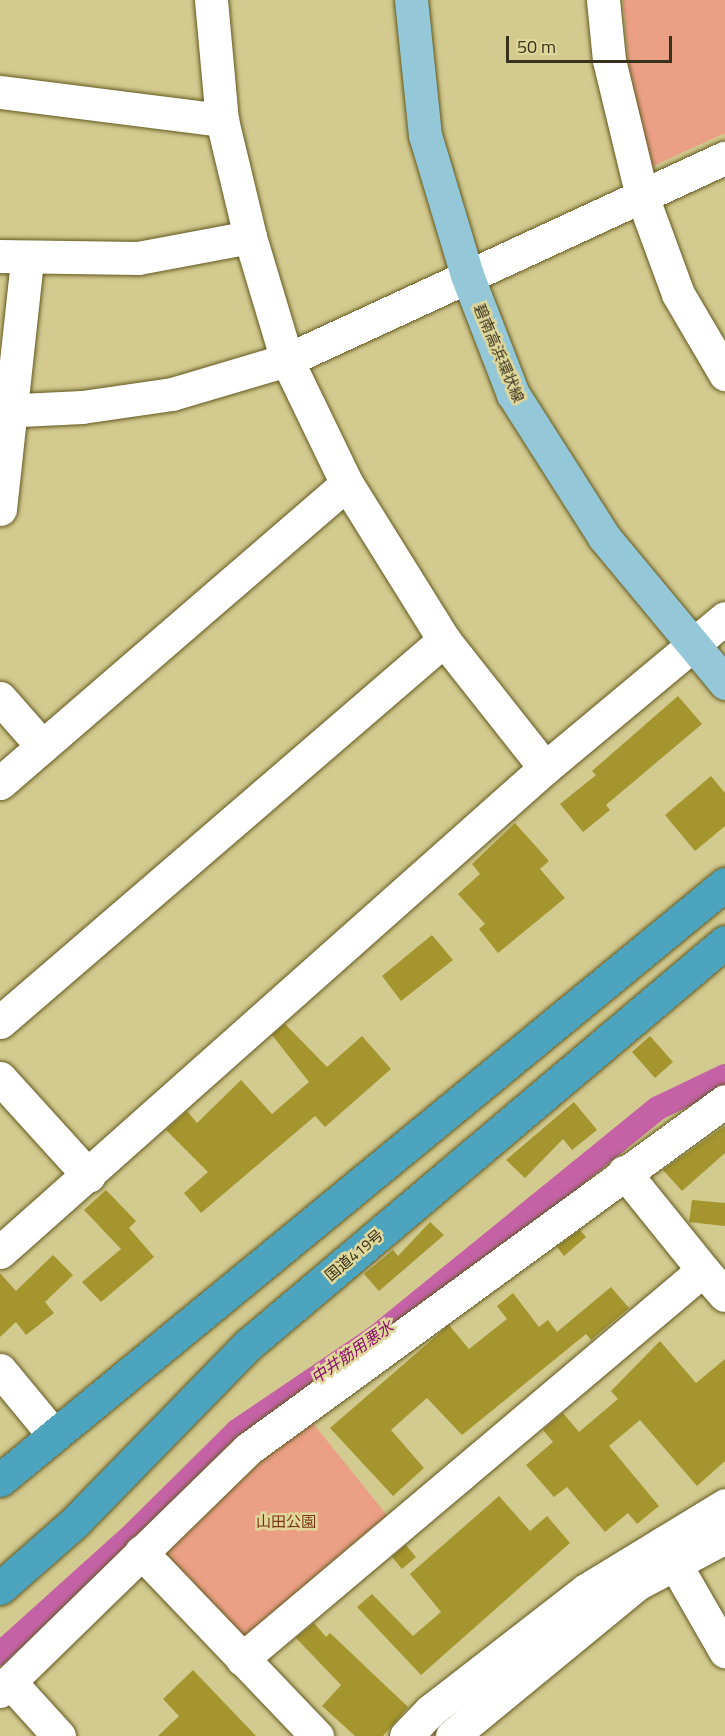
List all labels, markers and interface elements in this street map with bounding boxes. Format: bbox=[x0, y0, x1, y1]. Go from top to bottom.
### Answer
scale bar bbox=[509, 24, 676, 62]
text: 50 m bbox=[517, 33, 556, 60]
street label: 碧南高浜環状線 bbox=[470, 301, 528, 405]
street label: 国道419号 bbox=[321, 1226, 387, 1284]
water label: 中井筋用悪水 bbox=[307, 1317, 397, 1387]
park label: 山田公園 bbox=[256, 1513, 316, 1531]

